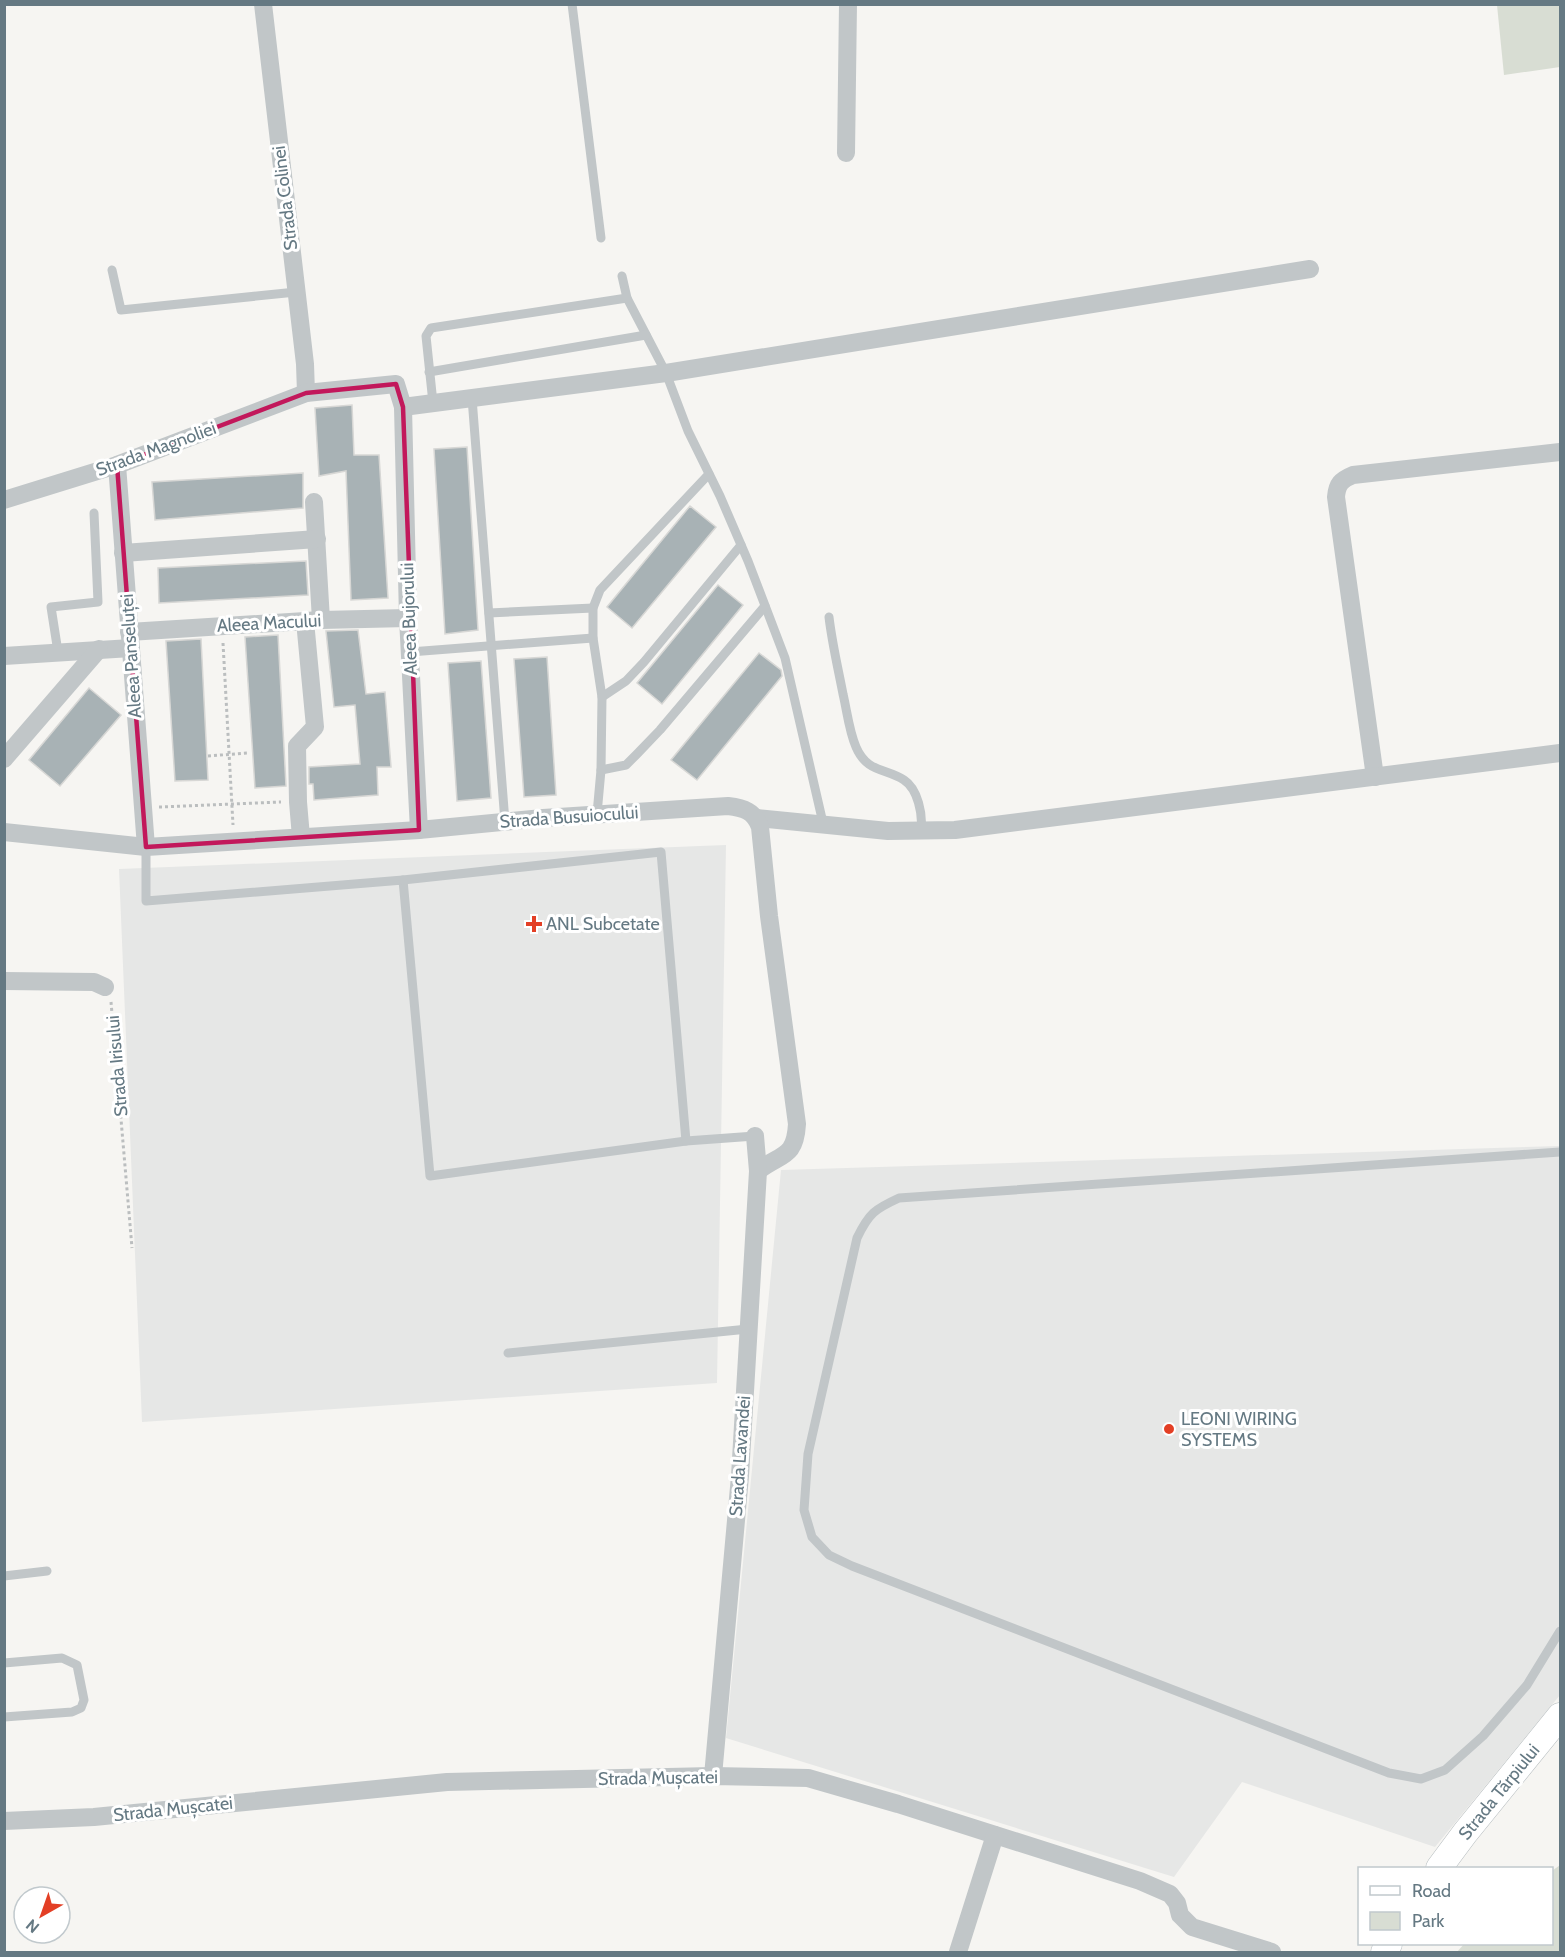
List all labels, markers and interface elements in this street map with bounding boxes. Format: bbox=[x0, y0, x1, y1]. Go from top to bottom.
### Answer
street label: Strada Colinei bbox=[268, 145, 302, 251]
street label: Strada Magnoliei bbox=[93, 417, 219, 481]
street label: Aleea Bujorului bbox=[396, 562, 422, 676]
street label: Aleea Panseluței bbox=[116, 593, 147, 719]
street label: Aleea Macului bbox=[216, 609, 322, 637]
street label: Strada Busuiocului bbox=[499, 801, 639, 833]
place label: ANL Subcetate bbox=[546, 913, 660, 935]
marker: ANL Subcetate bbox=[527, 917, 541, 931]
street label: Strada Irisului bbox=[102, 1014, 132, 1118]
street label: Strada Lavandei bbox=[725, 1395, 755, 1517]
place label: LEONI WIRING SYSTEMS bbox=[1181, 1408, 1297, 1451]
marker: LEONI WIRING SYSTEMS bbox=[1162, 1422, 1176, 1436]
street label: Strada Tărpiului bbox=[1454, 1740, 1544, 1844]
street label: Strada Mușcatei bbox=[598, 1766, 718, 1791]
street label: Strada Mușcatei bbox=[112, 1792, 234, 1827]
legend bbox=[1358, 1867, 1553, 1945]
text: Road bbox=[1412, 1880, 1451, 1902]
north arrow bbox=[12, 1885, 72, 1945]
text: Park bbox=[1412, 1910, 1445, 1932]
text: N bbox=[22, 1915, 43, 1937]

